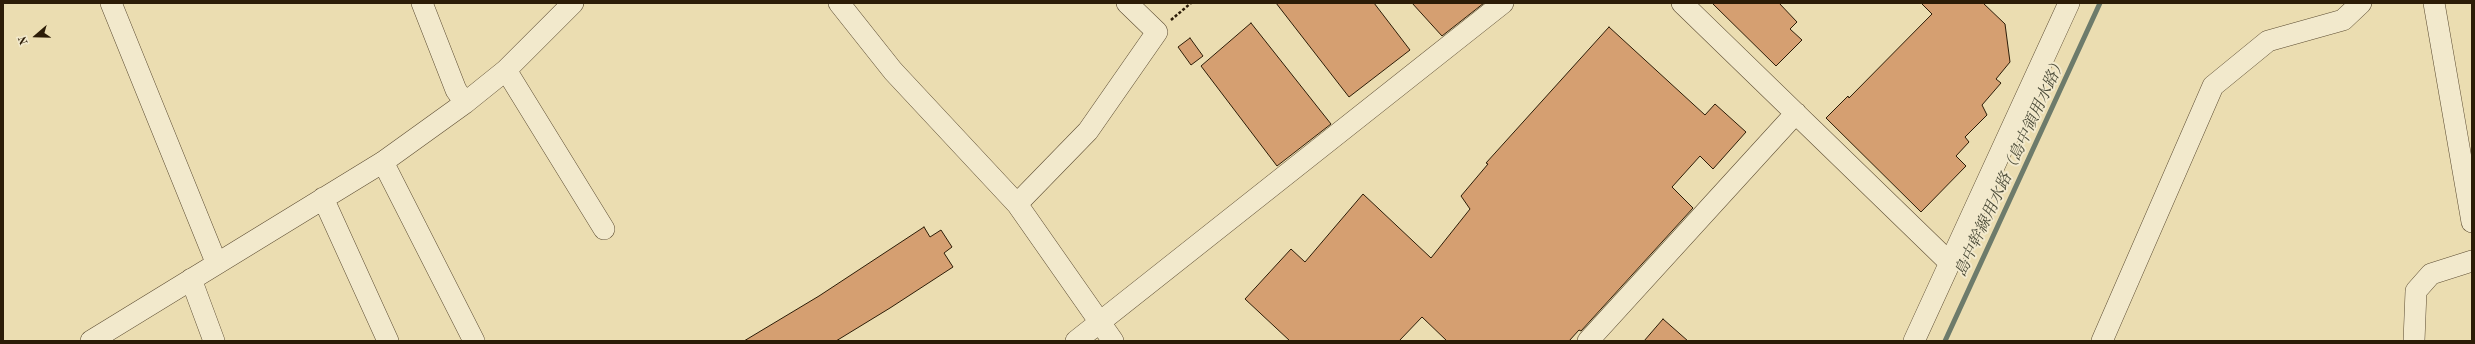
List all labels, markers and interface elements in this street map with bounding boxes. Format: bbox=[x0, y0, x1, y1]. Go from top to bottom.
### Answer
north arrow bbox=[16, 16, 56, 56]
text: N bbox=[18, 34, 31, 46]
water label: 島中幹線用水路（島中領用水路） bbox=[1952, 54, 2070, 280]

